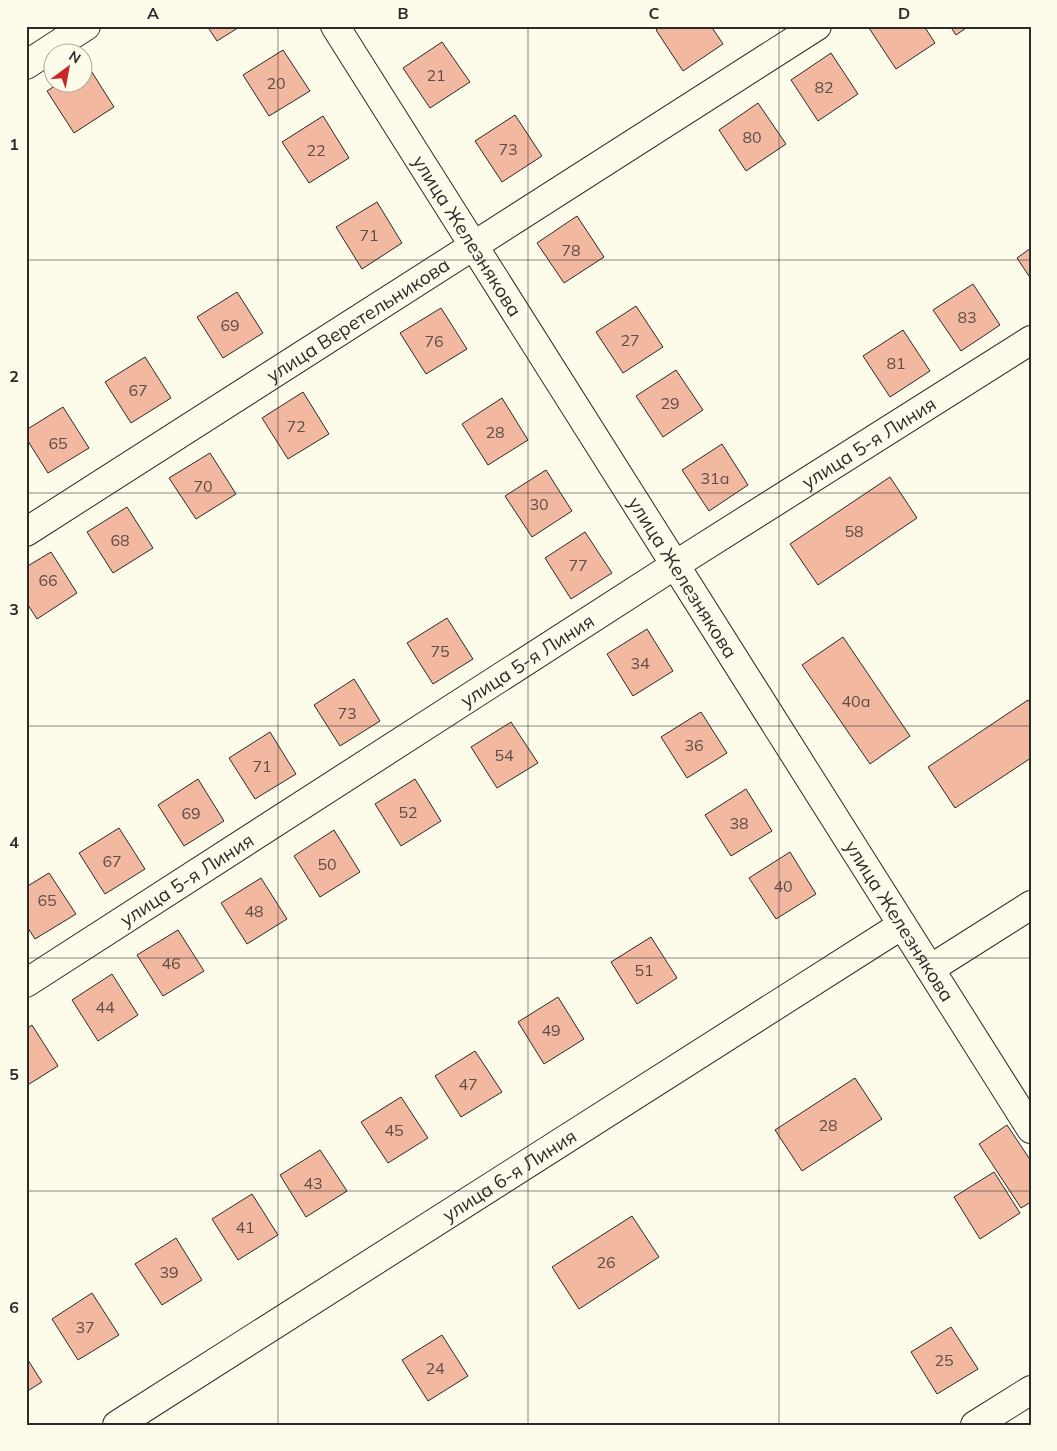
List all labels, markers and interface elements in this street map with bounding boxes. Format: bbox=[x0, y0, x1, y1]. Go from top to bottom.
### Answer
text: A bbox=[147, 3, 159, 23]
text: B bbox=[397, 3, 409, 23]
text: C bbox=[649, 3, 660, 23]
text: D bbox=[898, 3, 910, 23]
north arrow bbox=[42, 42, 92, 92]
text: N bbox=[66, 47, 84, 67]
house number: 21 bbox=[426, 65, 446, 85]
house number: 20 bbox=[266, 73, 286, 93]
house number: 82 bbox=[814, 77, 834, 97]
house number: 80 bbox=[742, 127, 762, 147]
text: 1 bbox=[9, 134, 19, 154]
house number: 73 bbox=[498, 139, 518, 159]
house number: 22 bbox=[306, 140, 326, 160]
street label: улица Железнякова bbox=[407, 151, 527, 321]
house number: 71 bbox=[359, 225, 379, 245]
house number: 78 bbox=[561, 240, 581, 260]
street label: улица Веретельникова bbox=[262, 252, 454, 387]
house number: 83 bbox=[957, 307, 977, 327]
house number: 69 bbox=[220, 315, 240, 335]
house number: 27 bbox=[620, 330, 640, 350]
house number: 76 bbox=[424, 331, 444, 351]
house number: 81 bbox=[886, 353, 906, 373]
text: 2 bbox=[9, 366, 19, 386]
house number: 67 bbox=[128, 380, 148, 400]
street label: улица 5-я Линия bbox=[797, 391, 940, 494]
house number: 29 bbox=[660, 393, 680, 413]
house number: 72 bbox=[286, 416, 306, 436]
house number: 28 bbox=[485, 422, 505, 442]
house number: 65 bbox=[48, 433, 68, 453]
house number: 31а bbox=[701, 468, 729, 488]
house number: 70 bbox=[193, 476, 213, 496]
street label: улица Железнякова bbox=[623, 492, 743, 663]
house number: 30 bbox=[529, 494, 549, 514]
house number: 58 bbox=[844, 521, 864, 541]
house number: 68 bbox=[110, 530, 130, 550]
house number: 77 bbox=[568, 555, 588, 575]
house number: 66 bbox=[38, 570, 58, 590]
text: 3 bbox=[9, 599, 19, 619]
street label: улица 5-я Линия bbox=[456, 608, 598, 712]
house number: 75 bbox=[430, 641, 450, 661]
house number: 34 bbox=[630, 653, 650, 673]
house number: 40а bbox=[842, 691, 870, 711]
house number: 73 bbox=[337, 703, 357, 723]
house number: 36 bbox=[684, 735, 704, 755]
house number: 54 bbox=[494, 745, 514, 765]
house number: 71 bbox=[252, 756, 272, 776]
house number: 52 bbox=[398, 802, 418, 822]
house number: 69 bbox=[181, 803, 201, 823]
house number: 38 bbox=[729, 813, 749, 833]
street label: улица 5-я Линия bbox=[115, 828, 258, 931]
text: 4 bbox=[9, 832, 19, 852]
street label: улица Железнякова bbox=[840, 836, 959, 1006]
house number: 67 bbox=[102, 851, 122, 871]
house number: 50 bbox=[317, 854, 337, 874]
house number: 40 bbox=[773, 876, 793, 896]
house number: 65 bbox=[37, 890, 57, 910]
house number: 48 bbox=[244, 901, 264, 921]
house number: 46 bbox=[161, 953, 181, 973]
house number: 51 bbox=[634, 960, 654, 980]
house number: 44 bbox=[95, 997, 115, 1017]
house number: 49 bbox=[541, 1020, 561, 1040]
text: 5 bbox=[9, 1064, 19, 1084]
house number: 47 bbox=[458, 1074, 478, 1094]
house number: 28 bbox=[818, 1115, 838, 1135]
house number: 45 bbox=[384, 1120, 404, 1140]
street label: улица 6-я Линия bbox=[438, 1124, 581, 1227]
house number: 43 bbox=[303, 1173, 323, 1193]
house number: 41 bbox=[235, 1217, 255, 1237]
house number: 26 bbox=[596, 1252, 616, 1272]
house number: 39 bbox=[159, 1262, 179, 1282]
text: 6 bbox=[9, 1297, 19, 1317]
house number: 37 bbox=[75, 1317, 95, 1337]
house number: 25 bbox=[934, 1350, 954, 1370]
house number: 24 bbox=[425, 1358, 445, 1378]

